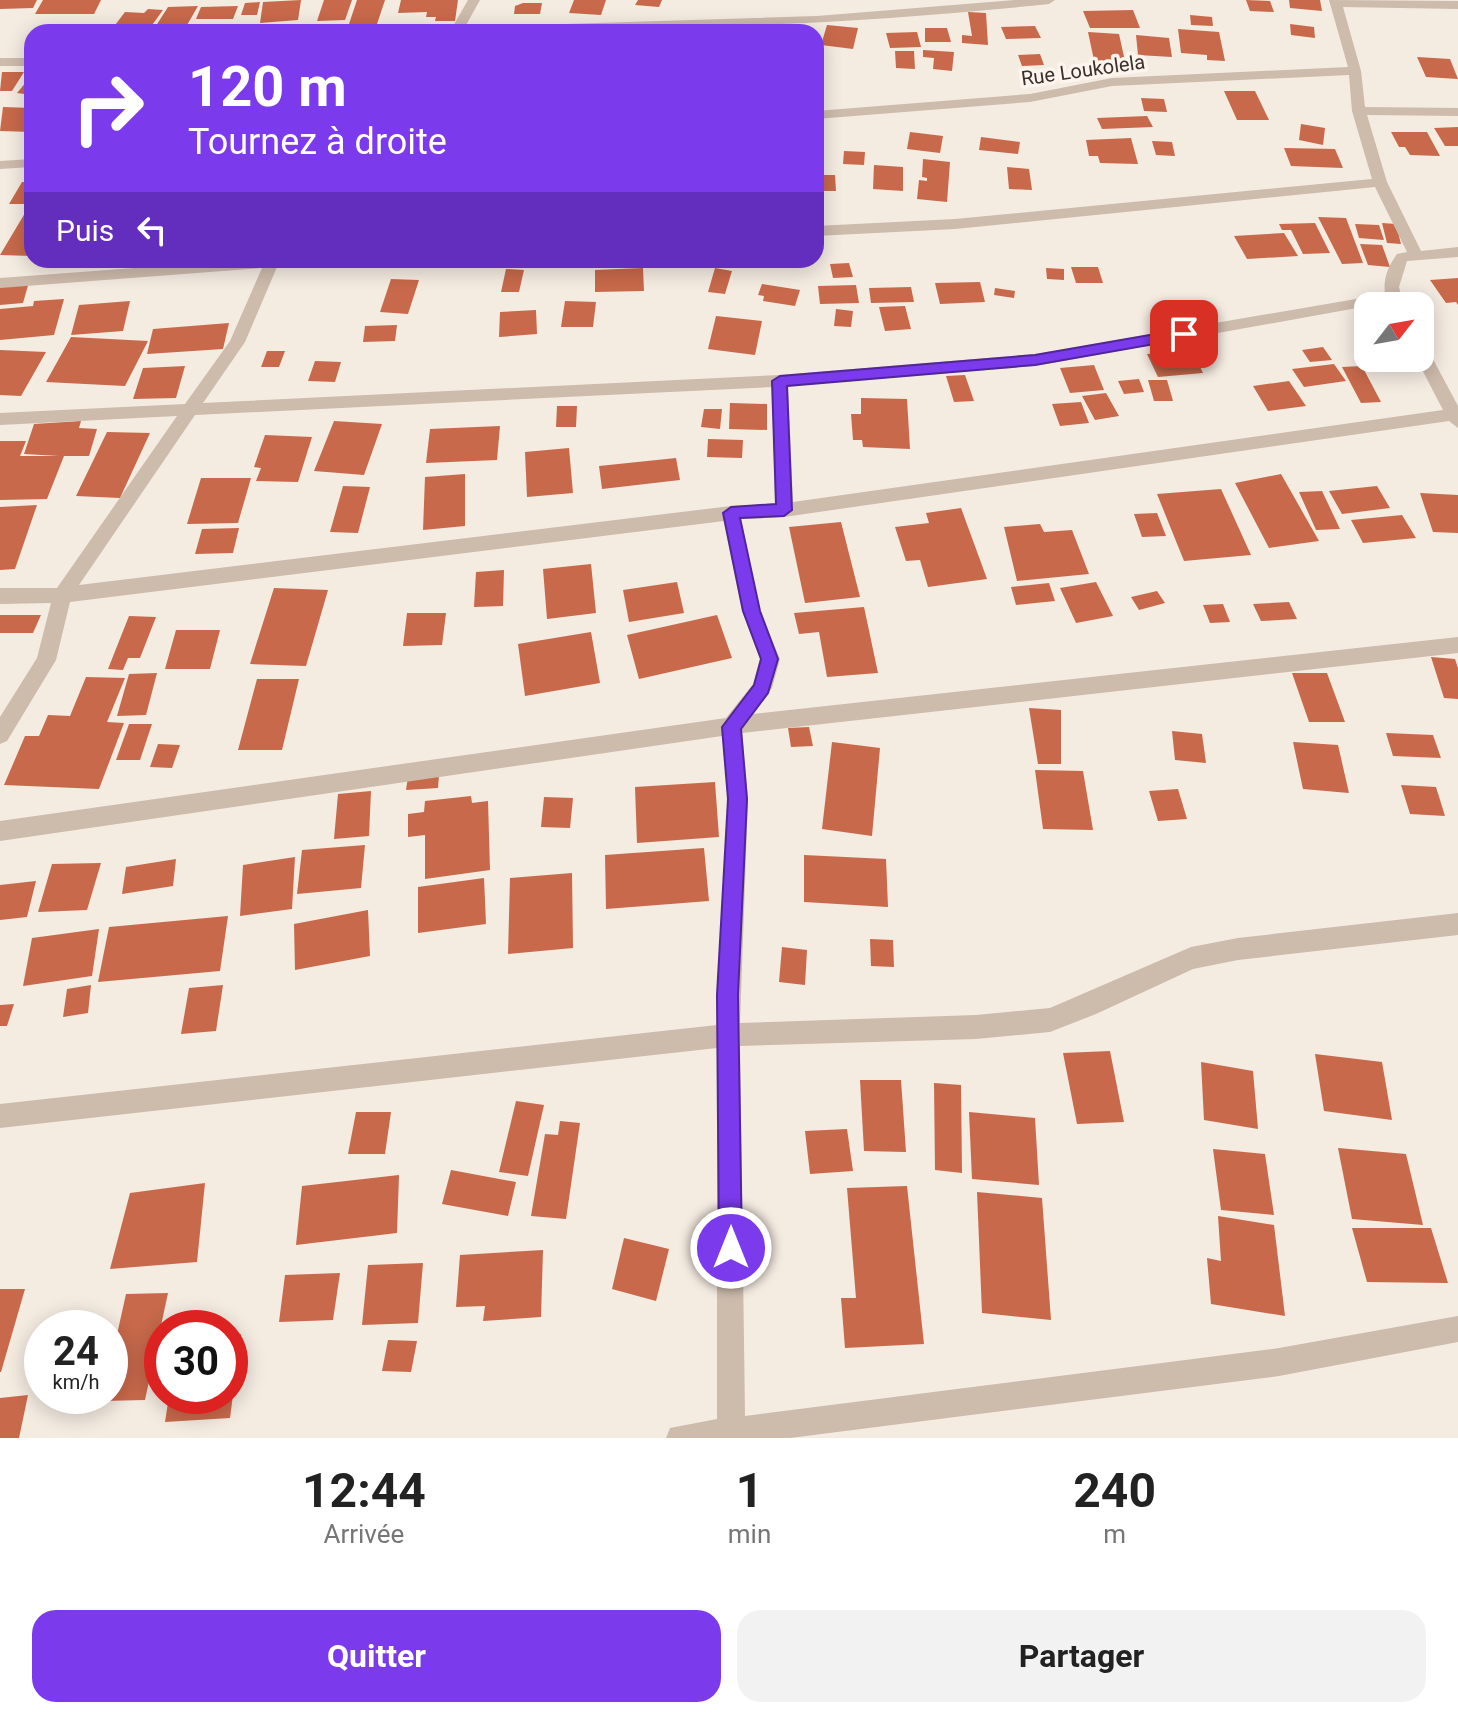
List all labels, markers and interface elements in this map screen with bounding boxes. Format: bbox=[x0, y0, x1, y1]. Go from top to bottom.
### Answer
street label: Rue Loukolela bbox=[1020, 49, 1146, 91]
text: 120 m bbox=[188, 54, 347, 120]
icon: right bbox=[56, 56, 160, 160]
text: Tournez à droite bbox=[188, 121, 447, 163]
icon: left bbox=[130, 208, 174, 252]
text: Puis bbox=[56, 213, 114, 248]
north arrow bbox=[1354, 292, 1434, 372]
map controls bbox=[1354, 292, 1434, 372]
pin bbox=[1150, 300, 1218, 368]
icon: arrive bbox=[1162, 312, 1206, 356]
position arrow bbox=[689, 1206, 773, 1290]
speed limit sign: 30 bbox=[144, 1310, 248, 1414]
text: 24 bbox=[53, 1328, 99, 1375]
text: km/h bbox=[53, 1370, 99, 1394]
text: 12:44 bbox=[302, 1462, 426, 1519]
text: 1 bbox=[736, 1462, 763, 1519]
text: 240 bbox=[1073, 1462, 1156, 1519]
text: Arrivée bbox=[323, 1519, 404, 1549]
text: min bbox=[728, 1519, 771, 1549]
text: m bbox=[1103, 1519, 1126, 1549]
button: Quitter bbox=[32, 1610, 721, 1702]
button: Partager bbox=[737, 1610, 1426, 1702]

